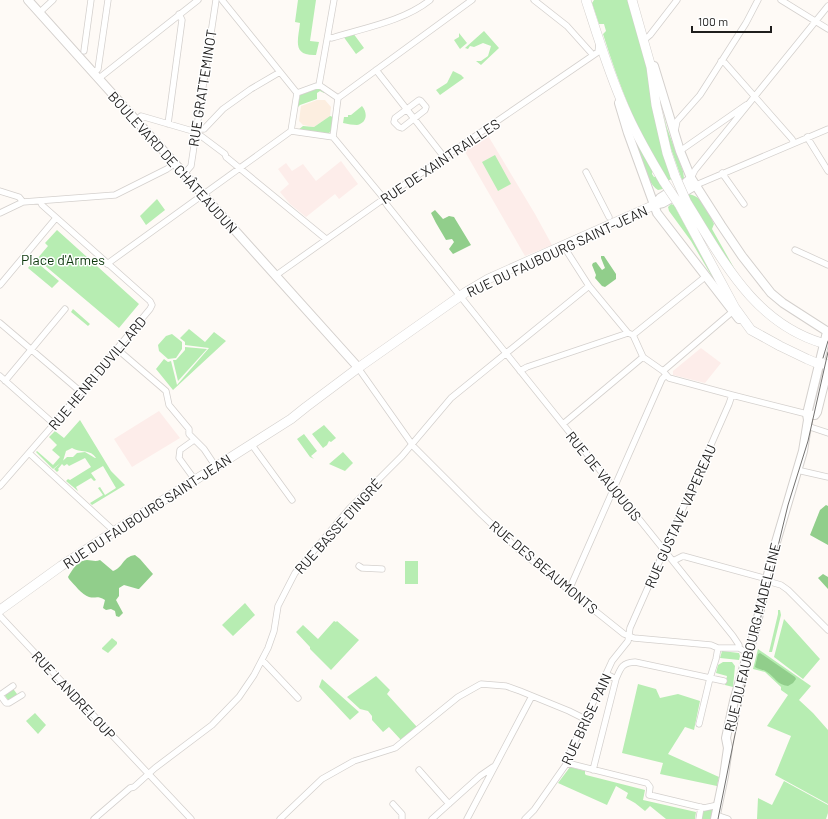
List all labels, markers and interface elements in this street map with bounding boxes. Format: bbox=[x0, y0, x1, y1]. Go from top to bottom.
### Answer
scale bar bbox=[692, 8, 771, 34]
text: 100 m bbox=[698, 14, 728, 28]
street label: RUE GRATTEMINOT bbox=[184, 28, 220, 148]
street label: BOULEVARD DE CHÂTEAUDUN bbox=[105, 88, 241, 236]
street label: RUE DE XAINTRAILLES bbox=[377, 115, 503, 207]
street label: RUE DU FAUBOURG SAINT-JEAN bbox=[464, 202, 650, 300]
park label: Place d'Armes bbox=[21, 251, 105, 268]
street label: RUE HENRI DUVILLARD bbox=[45, 313, 149, 433]
street label: RUE DE VAUQUOIS bbox=[563, 428, 645, 524]
street label: RUE GUSTAVE VAPEREAU bbox=[641, 442, 719, 590]
street label: RUE DU FAUBOURG SAINT-JEAN bbox=[60, 450, 234, 572]
street label: RUE BASSE D'INGRÉ bbox=[291, 475, 385, 577]
street label: RUE DES BEAUMONTS bbox=[486, 517, 602, 617]
street label: RUE DU FAUBOURG MADELEINE bbox=[720, 541, 784, 733]
street label: RUE LANDRELOUP bbox=[29, 647, 119, 743]
street label: RUE BRISE PAIN bbox=[557, 671, 615, 767]

